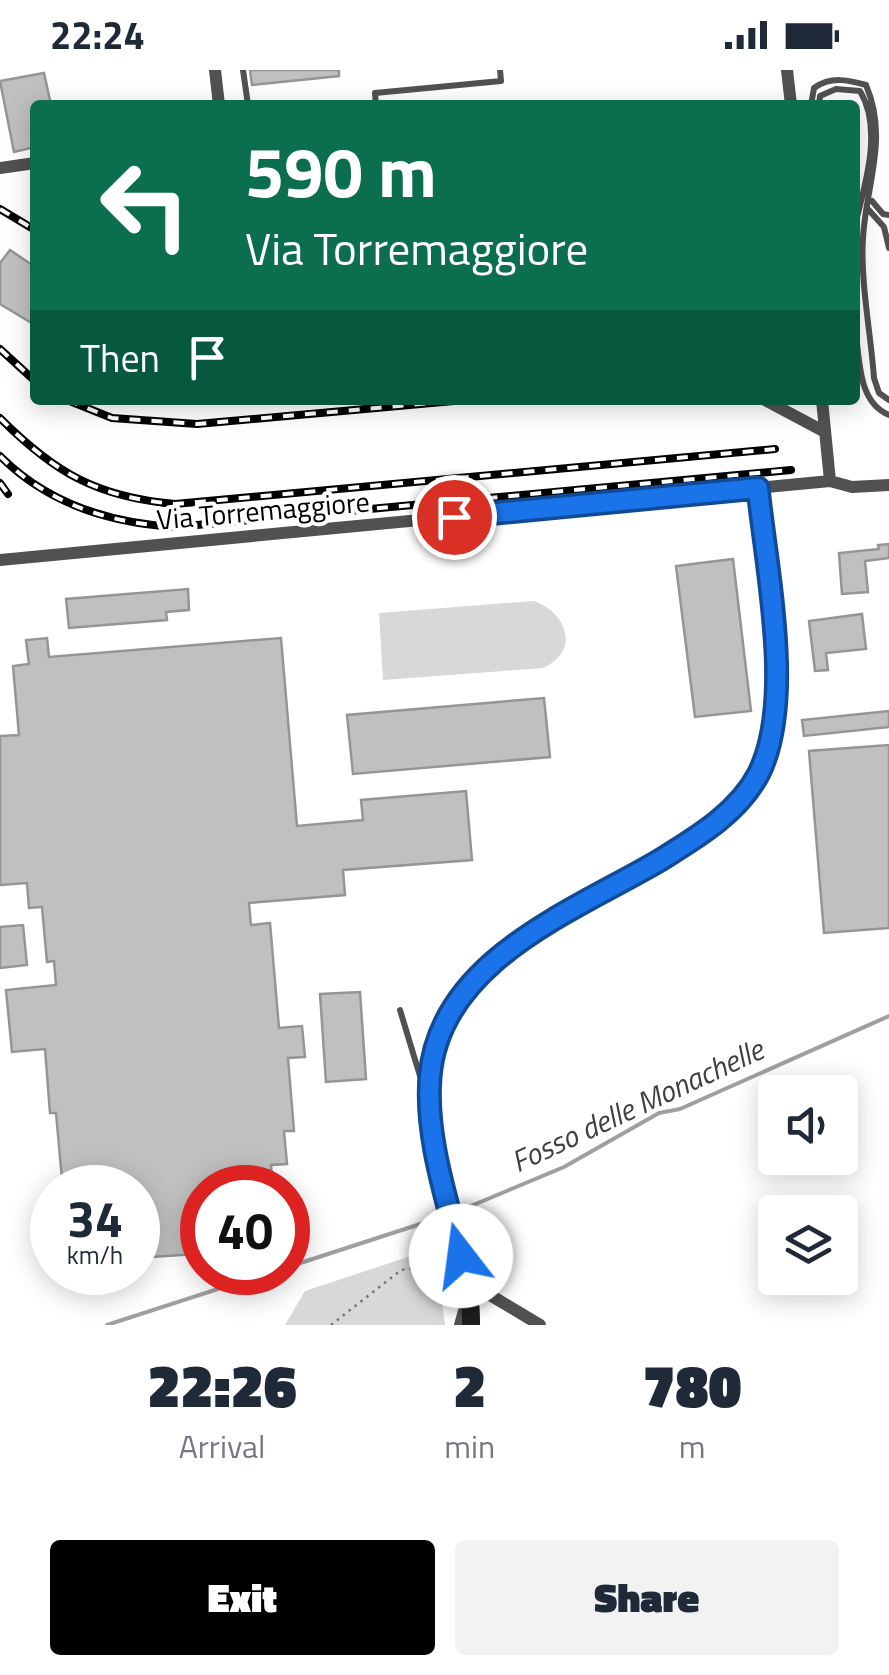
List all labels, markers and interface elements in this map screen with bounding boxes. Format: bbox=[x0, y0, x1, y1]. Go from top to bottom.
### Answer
text: 22:24 bbox=[50, 6, 145, 64]
text: 590 m bbox=[245, 118, 437, 224]
icon: left bbox=[80, 140, 210, 270]
text: Via Torremaggiore bbox=[245, 214, 588, 282]
text: Then bbox=[80, 329, 160, 387]
icon: arrive bbox=[180, 330, 235, 385]
pin bbox=[412, 475, 497, 560]
street label: Via Torremaggiore bbox=[155, 479, 371, 541]
icon: arrive bbox=[427, 490, 482, 545]
water label: Fosso delle Monachelle bbox=[503, 1025, 773, 1184]
map controls bbox=[758, 1075, 858, 1295]
button: sound bbox=[758, 1075, 858, 1175]
speed limit sign: 40 bbox=[180, 1165, 310, 1295]
text: 34 bbox=[67, 1180, 123, 1256]
button: layers bbox=[758, 1195, 858, 1295]
position arrow bbox=[409, 1204, 513, 1308]
text: km/h bbox=[67, 1236, 123, 1274]
text: 22:26 bbox=[147, 1339, 297, 1430]
text: 2 bbox=[453, 1339, 486, 1430]
text: 780 bbox=[643, 1339, 742, 1430]
text: Arrival bbox=[179, 1422, 265, 1470]
text: min bbox=[444, 1422, 495, 1470]
text: m bbox=[679, 1422, 705, 1470]
button: Exit bbox=[50, 1540, 435, 1655]
button: Share bbox=[455, 1540, 839, 1655]

